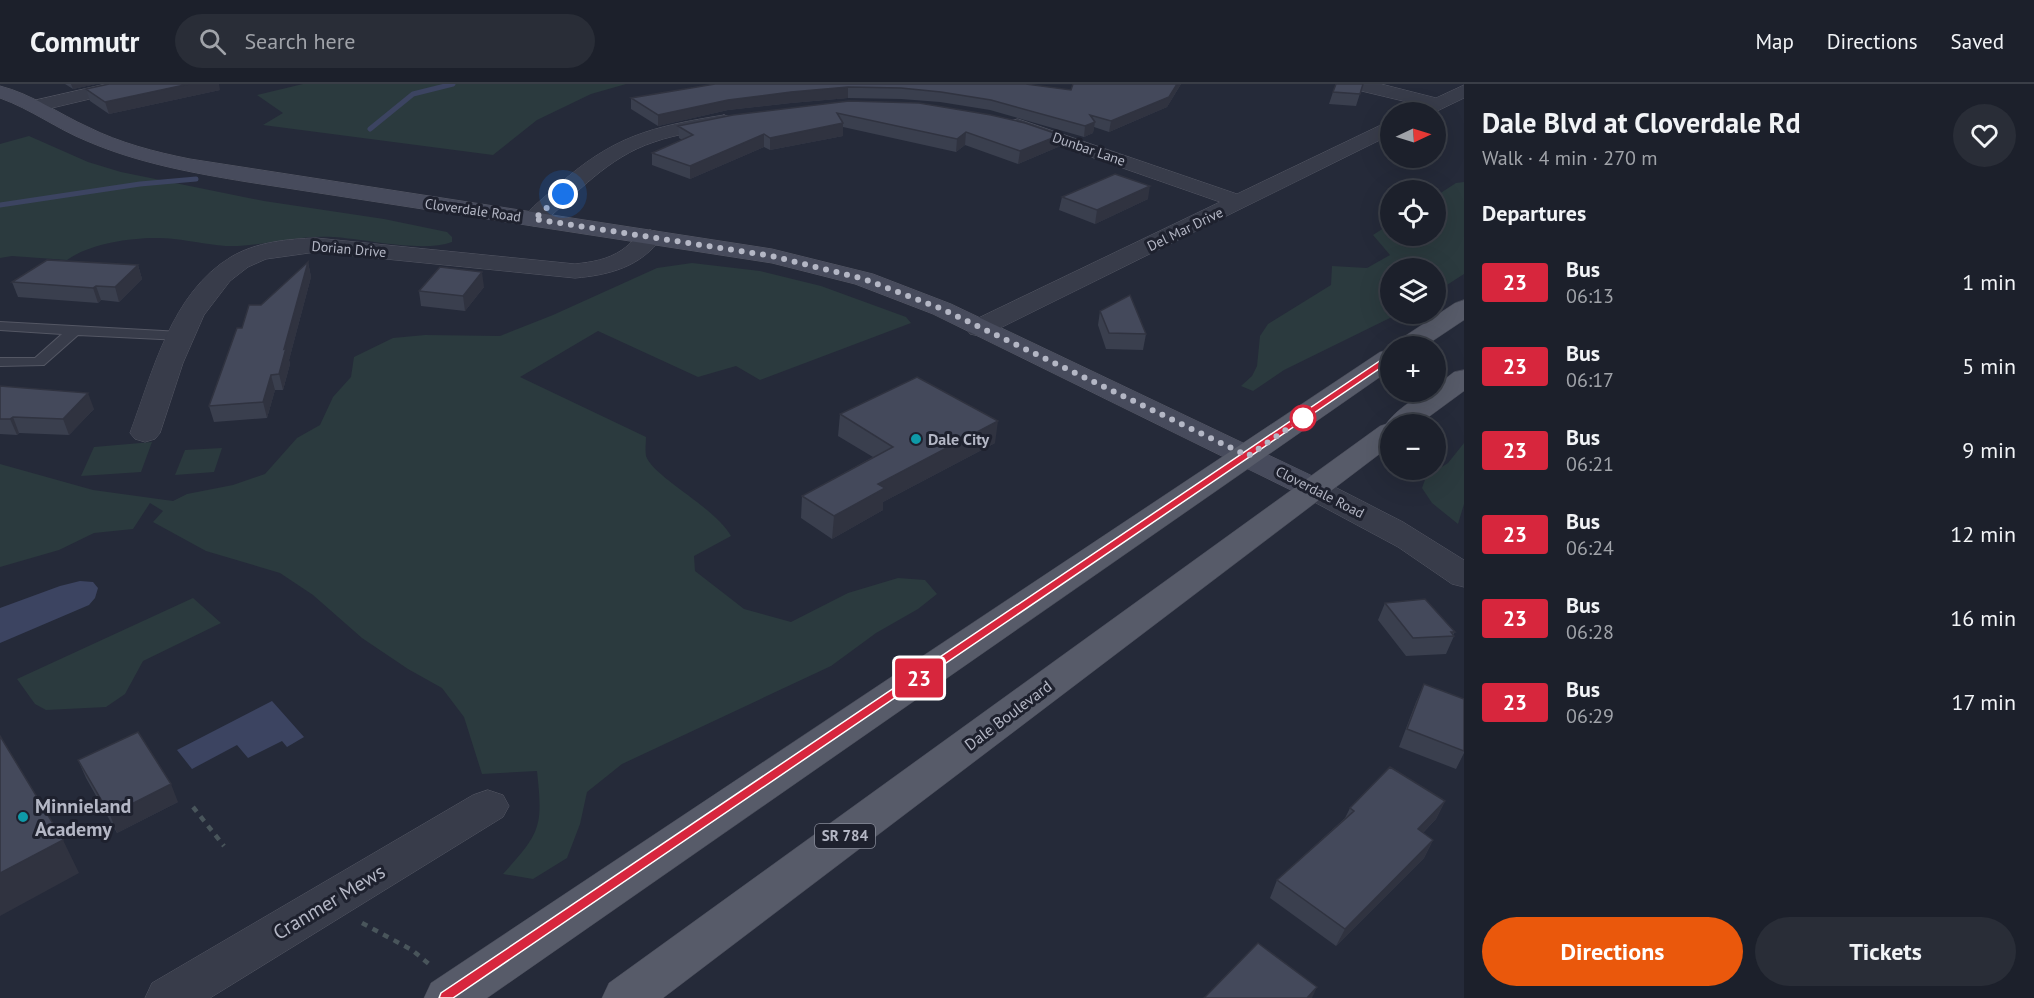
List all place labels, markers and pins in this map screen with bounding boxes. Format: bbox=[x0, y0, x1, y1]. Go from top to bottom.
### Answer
unlabelled marker bbox=[1290, 405, 1316, 431]
place label: Dale City bbox=[928, 429, 989, 449]
marker: Dale City bbox=[909, 432, 923, 446]
place label: Minnieland Academy bbox=[35, 793, 131, 842]
marker: Minnieland Academy bbox=[16, 810, 30, 824]

